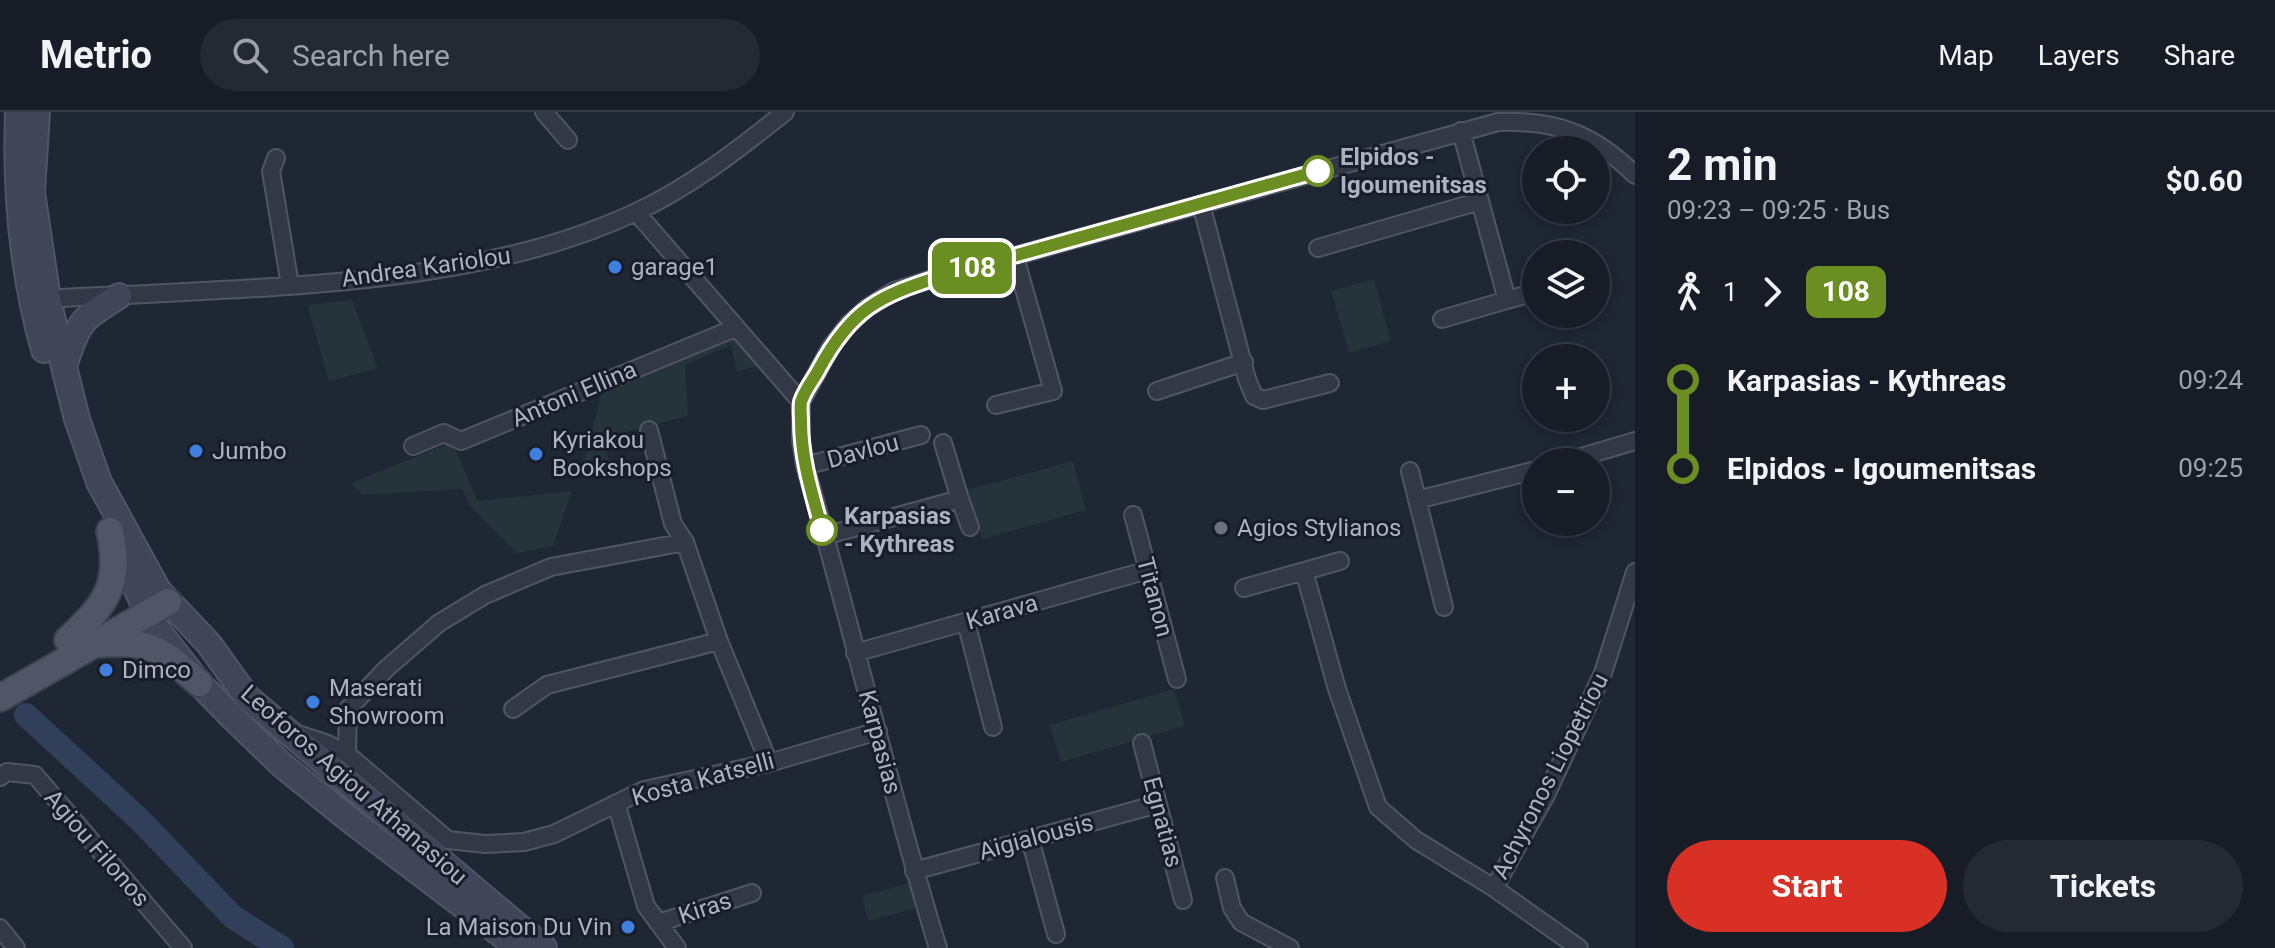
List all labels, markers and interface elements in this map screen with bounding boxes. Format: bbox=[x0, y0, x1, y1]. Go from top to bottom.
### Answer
search box bbox=[200, 19, 760, 91]
text: Metrio bbox=[40, 33, 152, 77]
icon: search bbox=[228, 33, 272, 77]
text: Search here bbox=[292, 38, 450, 73]
text: Map bbox=[1938, 39, 1994, 72]
text: Layers bbox=[2038, 39, 2120, 72]
text: Share bbox=[2164, 39, 2235, 72]
map controls bbox=[1522, 136, 1610, 536]
button: locate bbox=[1522, 136, 1610, 224]
text: 2 min bbox=[1667, 139, 1778, 191]
place label: Elpidos - Igoumenitsas bbox=[1340, 143, 1487, 199]
marker: Elpidos - Igoumenitsas bbox=[1303, 156, 1333, 186]
text: $0.60 bbox=[2165, 163, 2243, 198]
text: 09:23 – 09:25 · Bus bbox=[1667, 195, 1890, 225]
button: layers bbox=[1522, 240, 1610, 328]
street label: Andrea Kariolou bbox=[340, 241, 512, 293]
line badge: 108 bbox=[926, 242, 1018, 294]
text: 108 bbox=[948, 251, 996, 284]
place label: garage1 bbox=[631, 253, 718, 281]
marker: garage1 bbox=[606, 258, 624, 276]
icon: walk bbox=[1667, 270, 1711, 314]
icon: forward bbox=[1750, 270, 1794, 314]
text: 108 bbox=[1822, 275, 1870, 308]
text: 1 bbox=[1723, 277, 1738, 307]
button: + bbox=[1522, 344, 1610, 432]
street label: Antoni Ellina bbox=[507, 355, 641, 433]
text: Karpasias - Kythreas bbox=[1727, 363, 2007, 398]
text: 09:24 bbox=[2178, 365, 2243, 395]
place label: Kyriakou Bookshops bbox=[552, 426, 672, 482]
street label: Davlou bbox=[824, 428, 902, 474]
place label: Jumbo bbox=[212, 437, 287, 465]
marker: Jumbo bbox=[187, 442, 205, 460]
marker: Kyriakou Bookshops bbox=[527, 445, 545, 463]
button: − bbox=[1522, 448, 1610, 536]
text: Elpidos - Igoumenitsas bbox=[1727, 451, 2036, 486]
text: 09:25 bbox=[2178, 453, 2243, 483]
place label: Karpasias - Kythreas bbox=[844, 502, 955, 558]
place label: Agios Stylianos bbox=[1237, 514, 1402, 542]
marker: Karpasias - Kythreas bbox=[807, 515, 837, 545]
marker: Agios Stylianos bbox=[1212, 519, 1230, 537]
street label: Titanon bbox=[1131, 554, 1179, 640]
street label: Karava bbox=[963, 588, 1041, 636]
place label: Dimco bbox=[122, 656, 191, 684]
marker: Dimco bbox=[97, 661, 115, 679]
street label: Achyronos Liopetriou bbox=[1486, 668, 1614, 884]
place label: Maserati Showroom bbox=[329, 674, 445, 730]
street label: Leoforos Agiou Athanasiou bbox=[235, 679, 473, 891]
street label: Karpasias bbox=[853, 687, 907, 797]
marker: Maserati Showroom bbox=[304, 693, 322, 711]
street label: Kosta Katselli bbox=[629, 747, 777, 811]
street label: Egnatias bbox=[1138, 774, 1188, 870]
street label: Agiou Filonos bbox=[39, 784, 155, 912]
street label: Aigialousis bbox=[976, 808, 1096, 866]
button: Start bbox=[1667, 840, 1947, 932]
button: Tickets bbox=[1963, 840, 2243, 932]
street label: Kiras bbox=[675, 886, 735, 930]
place label: La Maison Du Vin bbox=[426, 913, 612, 941]
marker: La Maison Du Vin bbox=[619, 918, 637, 936]

